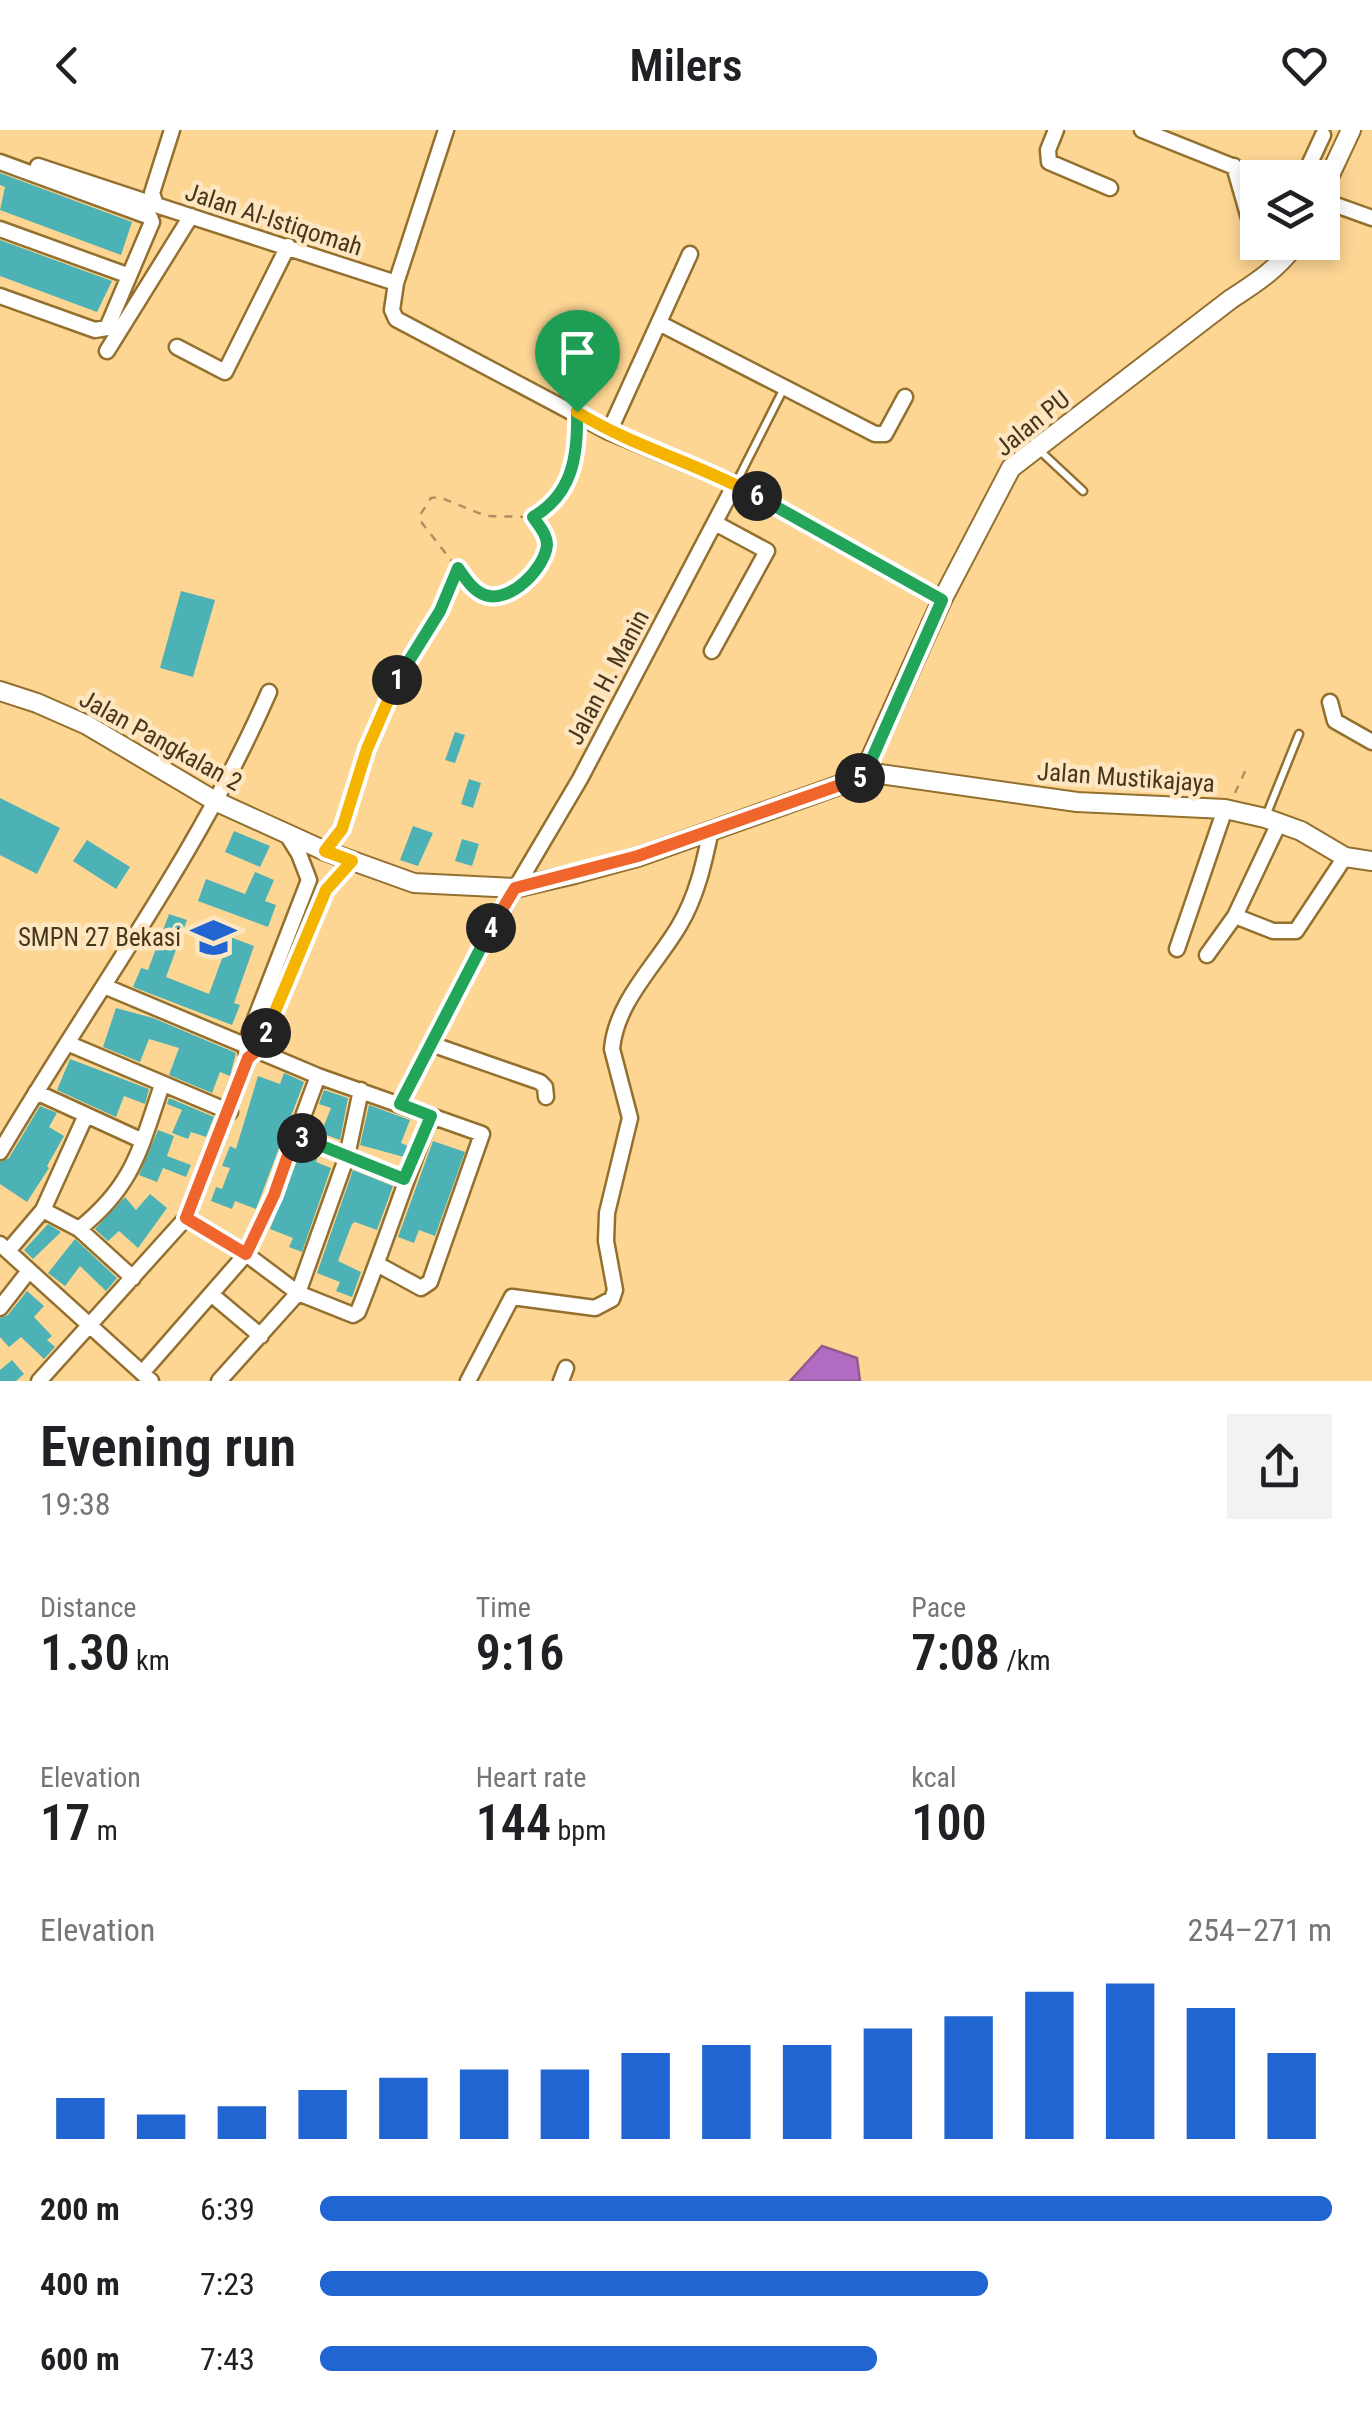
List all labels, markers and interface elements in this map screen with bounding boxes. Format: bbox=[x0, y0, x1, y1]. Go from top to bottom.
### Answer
icon: back bbox=[40, 38, 95, 93]
icon: heart bbox=[1277, 38, 1332, 93]
text: Milers bbox=[630, 39, 742, 92]
map controls bbox=[1240, 160, 1340, 260]
button: layers bbox=[1240, 160, 1340, 260]
street label: Jalan Al-Istiqomah bbox=[182, 177, 366, 262]
pin bbox=[535, 310, 620, 413]
icon: arrive bbox=[550, 325, 605, 380]
street label: Jalan PU bbox=[989, 385, 1075, 462]
pin: 6 bbox=[732, 471, 782, 521]
text: 6 bbox=[750, 479, 764, 512]
street label: Jalan H. Manin bbox=[560, 605, 655, 750]
pin: 1 bbox=[372, 655, 422, 705]
text: 1 bbox=[390, 663, 404, 696]
street label: Jalan Pangkalan 2 bbox=[75, 684, 247, 797]
pin: 5 bbox=[835, 753, 885, 803]
street label: Jalan Mustikajaya bbox=[1036, 757, 1216, 798]
text: 5 bbox=[853, 761, 867, 794]
pin: 4 bbox=[466, 903, 516, 953]
text: 4 bbox=[484, 911, 498, 944]
school or university icon: SMPN 27 Bekasi bbox=[190, 913, 238, 961]
place label: SMPN 27 Bekasi bbox=[18, 923, 181, 952]
pin: 2 bbox=[241, 1008, 291, 1058]
text: 2 bbox=[259, 1016, 273, 1049]
pin: 3 bbox=[277, 1113, 327, 1163]
text: 3 bbox=[295, 1121, 309, 1154]
button: share bbox=[1227, 1414, 1332, 1519]
text: Evening run bbox=[40, 1415, 296, 1479]
text: 19:38 bbox=[40, 1485, 111, 1523]
text: Distance bbox=[40, 1591, 137, 1624]
text: Time bbox=[476, 1591, 531, 1624]
text: Pace bbox=[911, 1591, 966, 1624]
text: 1.30 bbox=[40, 1624, 130, 1682]
text: 9:16 bbox=[476, 1624, 564, 1682]
text: 7:08 bbox=[911, 1624, 1000, 1682]
text: km bbox=[130, 1644, 170, 1677]
text: /km bbox=[1000, 1644, 1051, 1677]
text: Elevation bbox=[40, 1761, 141, 1794]
text: Heart rate bbox=[476, 1761, 586, 1794]
text: kcal bbox=[911, 1761, 956, 1794]
text: 17 bbox=[40, 1794, 90, 1852]
text: 144 bbox=[476, 1794, 551, 1852]
text: 100 bbox=[911, 1794, 987, 1852]
text: m bbox=[90, 1814, 118, 1847]
text: bpm bbox=[551, 1814, 606, 1847]
text: Elevation bbox=[40, 1911, 155, 1949]
text: 254–271 m bbox=[1187, 1911, 1332, 1949]
text: 200 m bbox=[40, 2190, 120, 2228]
text: 6:39 bbox=[200, 2190, 255, 2228]
text: 400 m bbox=[40, 2265, 120, 2303]
text: 7:23 bbox=[200, 2265, 255, 2303]
text: 600 m bbox=[40, 2340, 120, 2378]
text: 7:43 bbox=[200, 2340, 255, 2378]

